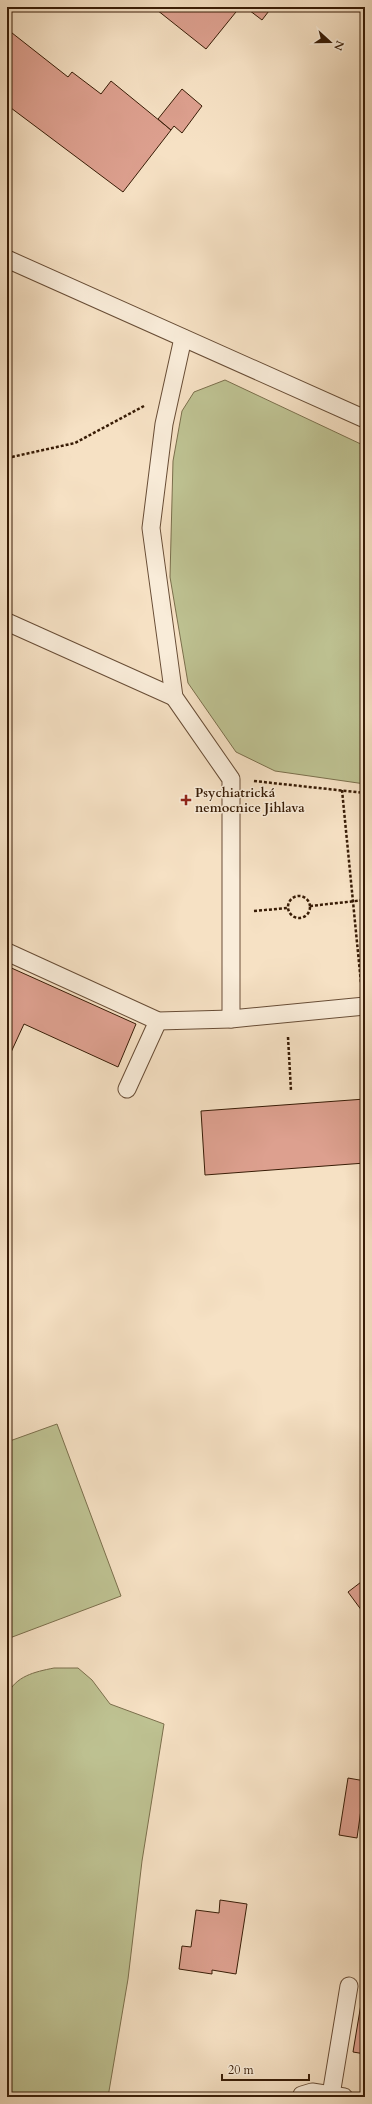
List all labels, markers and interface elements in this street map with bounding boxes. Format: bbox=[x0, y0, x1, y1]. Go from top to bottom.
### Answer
north arrow bbox=[310, 22, 350, 62]
text: N bbox=[330, 38, 348, 53]
place label: Psychiatrická nemocnice Jihlava bbox=[195, 784, 305, 817]
marker: Psychiatrická nemocnice Jihlava bbox=[180, 794, 192, 806]
scale bar bbox=[222, 2056, 309, 2082]
text: 20 m bbox=[228, 2062, 255, 2078]

